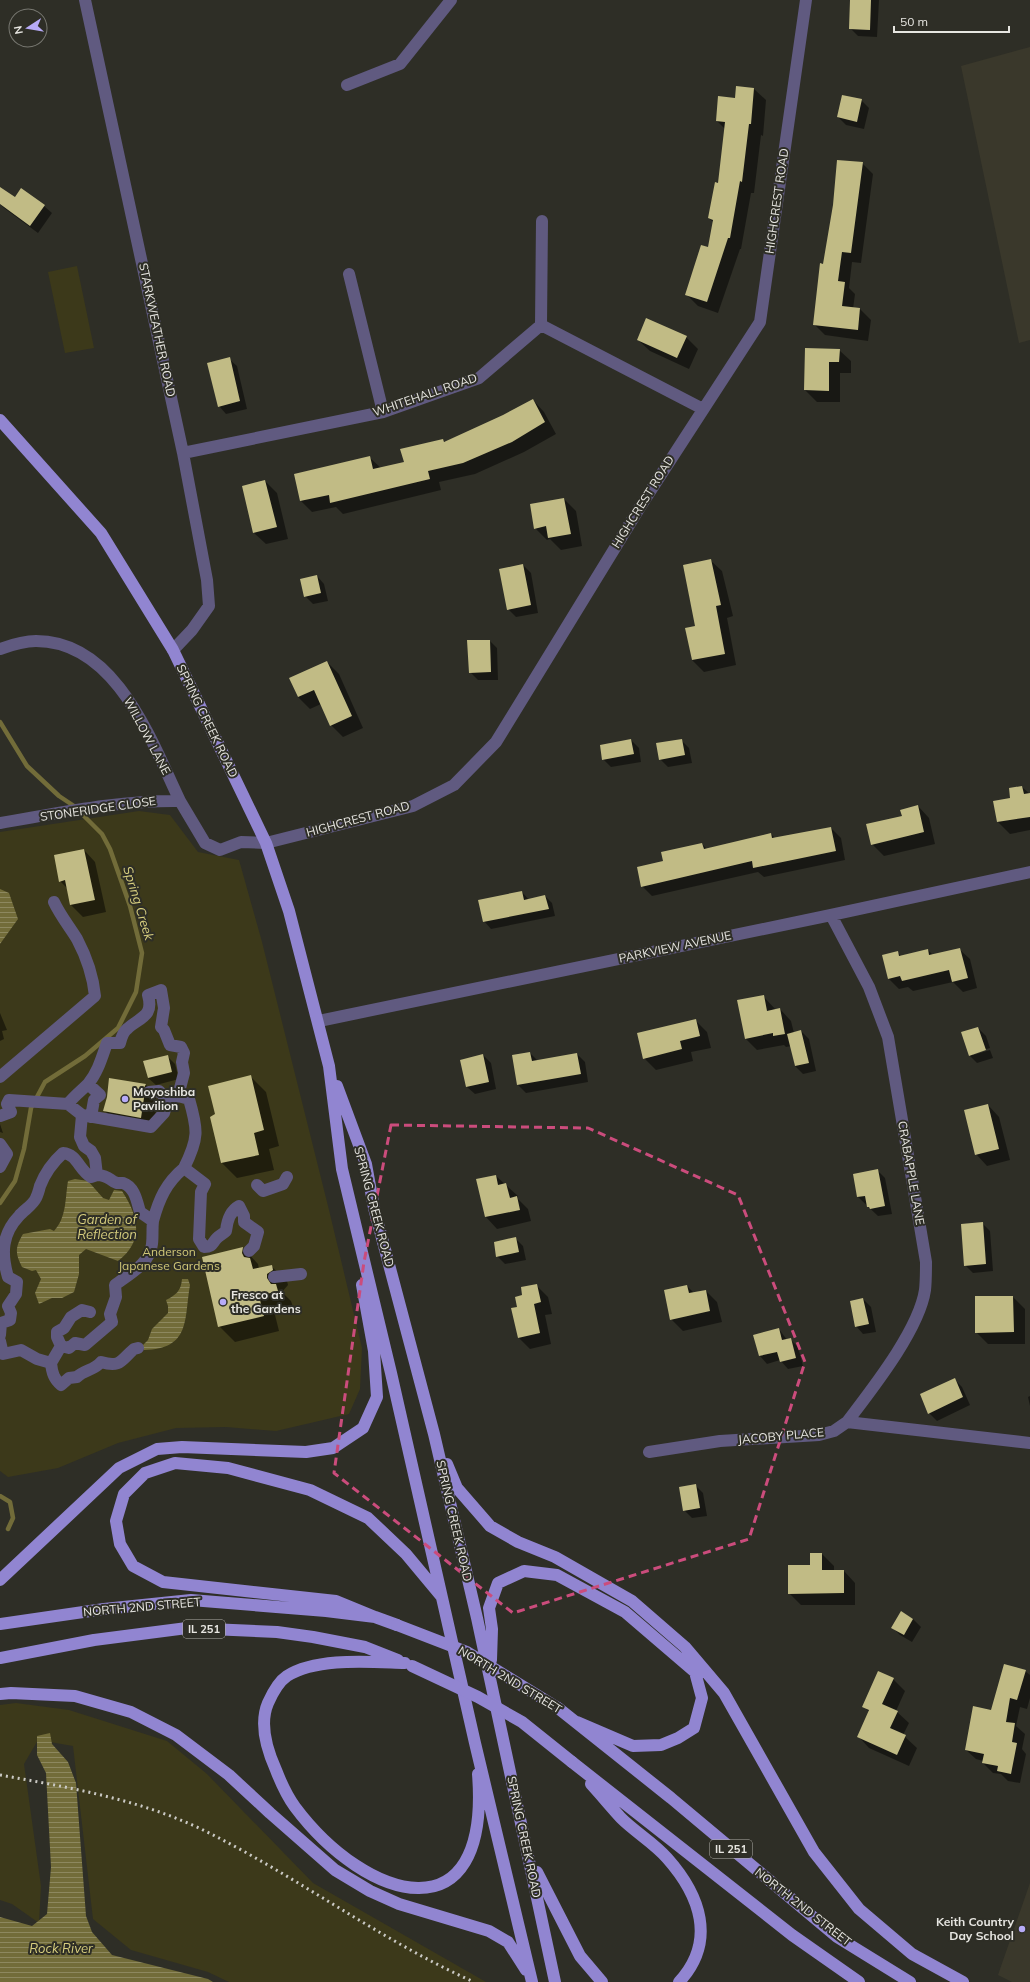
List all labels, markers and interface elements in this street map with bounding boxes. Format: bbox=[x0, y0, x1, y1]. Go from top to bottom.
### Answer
north arrow bbox=[8, 8, 48, 48]
scale bar bbox=[894, 8, 1009, 34]
text: 50 m bbox=[900, 14, 928, 29]
text: N bbox=[11, 25, 26, 36]
street label: HIGHCREST ROAD bbox=[762, 147, 791, 255]
street label: STARKWEATHER ROAD bbox=[136, 262, 179, 398]
street label: WHITEHALL ROAD bbox=[371, 370, 479, 419]
street label: HIGHCREST ROAD bbox=[608, 453, 677, 551]
street label: SPRING CREEK ROAD bbox=[174, 662, 241, 780]
street label: WILLOW LANE bbox=[121, 694, 174, 777]
street label: STONERIDGE CLOSE bbox=[39, 793, 157, 824]
street label: HIGHCREST ROAD bbox=[304, 797, 411, 840]
water label: Spring Creek bbox=[120, 864, 158, 942]
street label: PARKVIEW AVENUE bbox=[617, 927, 733, 966]
place label: Moyoshiba Pavilion bbox=[133, 1084, 195, 1113]
marker: Moyoshiba Pavilion bbox=[120, 1094, 130, 1104]
street label: CRABAPPLE LANE bbox=[895, 1120, 928, 1226]
street label: SPRING CREEK ROAD bbox=[351, 1145, 398, 1269]
water label: Garden of Reflection bbox=[77, 1211, 138, 1242]
park label: Anderson Japanese Gardens bbox=[118, 1244, 220, 1273]
place label: Fresco at the Gardens bbox=[231, 1287, 301, 1316]
marker: Fresco at the Gardens bbox=[218, 1297, 228, 1307]
street label: JACOBY PLACE bbox=[737, 1424, 825, 1447]
street label: SPRING CREEK ROAD bbox=[433, 1459, 476, 1583]
street label: NORTH 2ND STREET bbox=[82, 1594, 202, 1619]
road number: IL 251 bbox=[183, 1620, 225, 1638]
street label: NORTH 2ND STREET bbox=[456, 1643, 565, 1717]
street label: SPRING CREEK ROAD bbox=[504, 1775, 545, 1899]
road number: IL 251 bbox=[710, 1840, 752, 1858]
street label: NORTH 2ND STREET bbox=[752, 1864, 855, 1949]
place label: Keith Country Day School bbox=[936, 1914, 1014, 1943]
marker: Keith Country Day School bbox=[1017, 1924, 1027, 1934]
water label: Rock River bbox=[29, 1940, 94, 1956]

